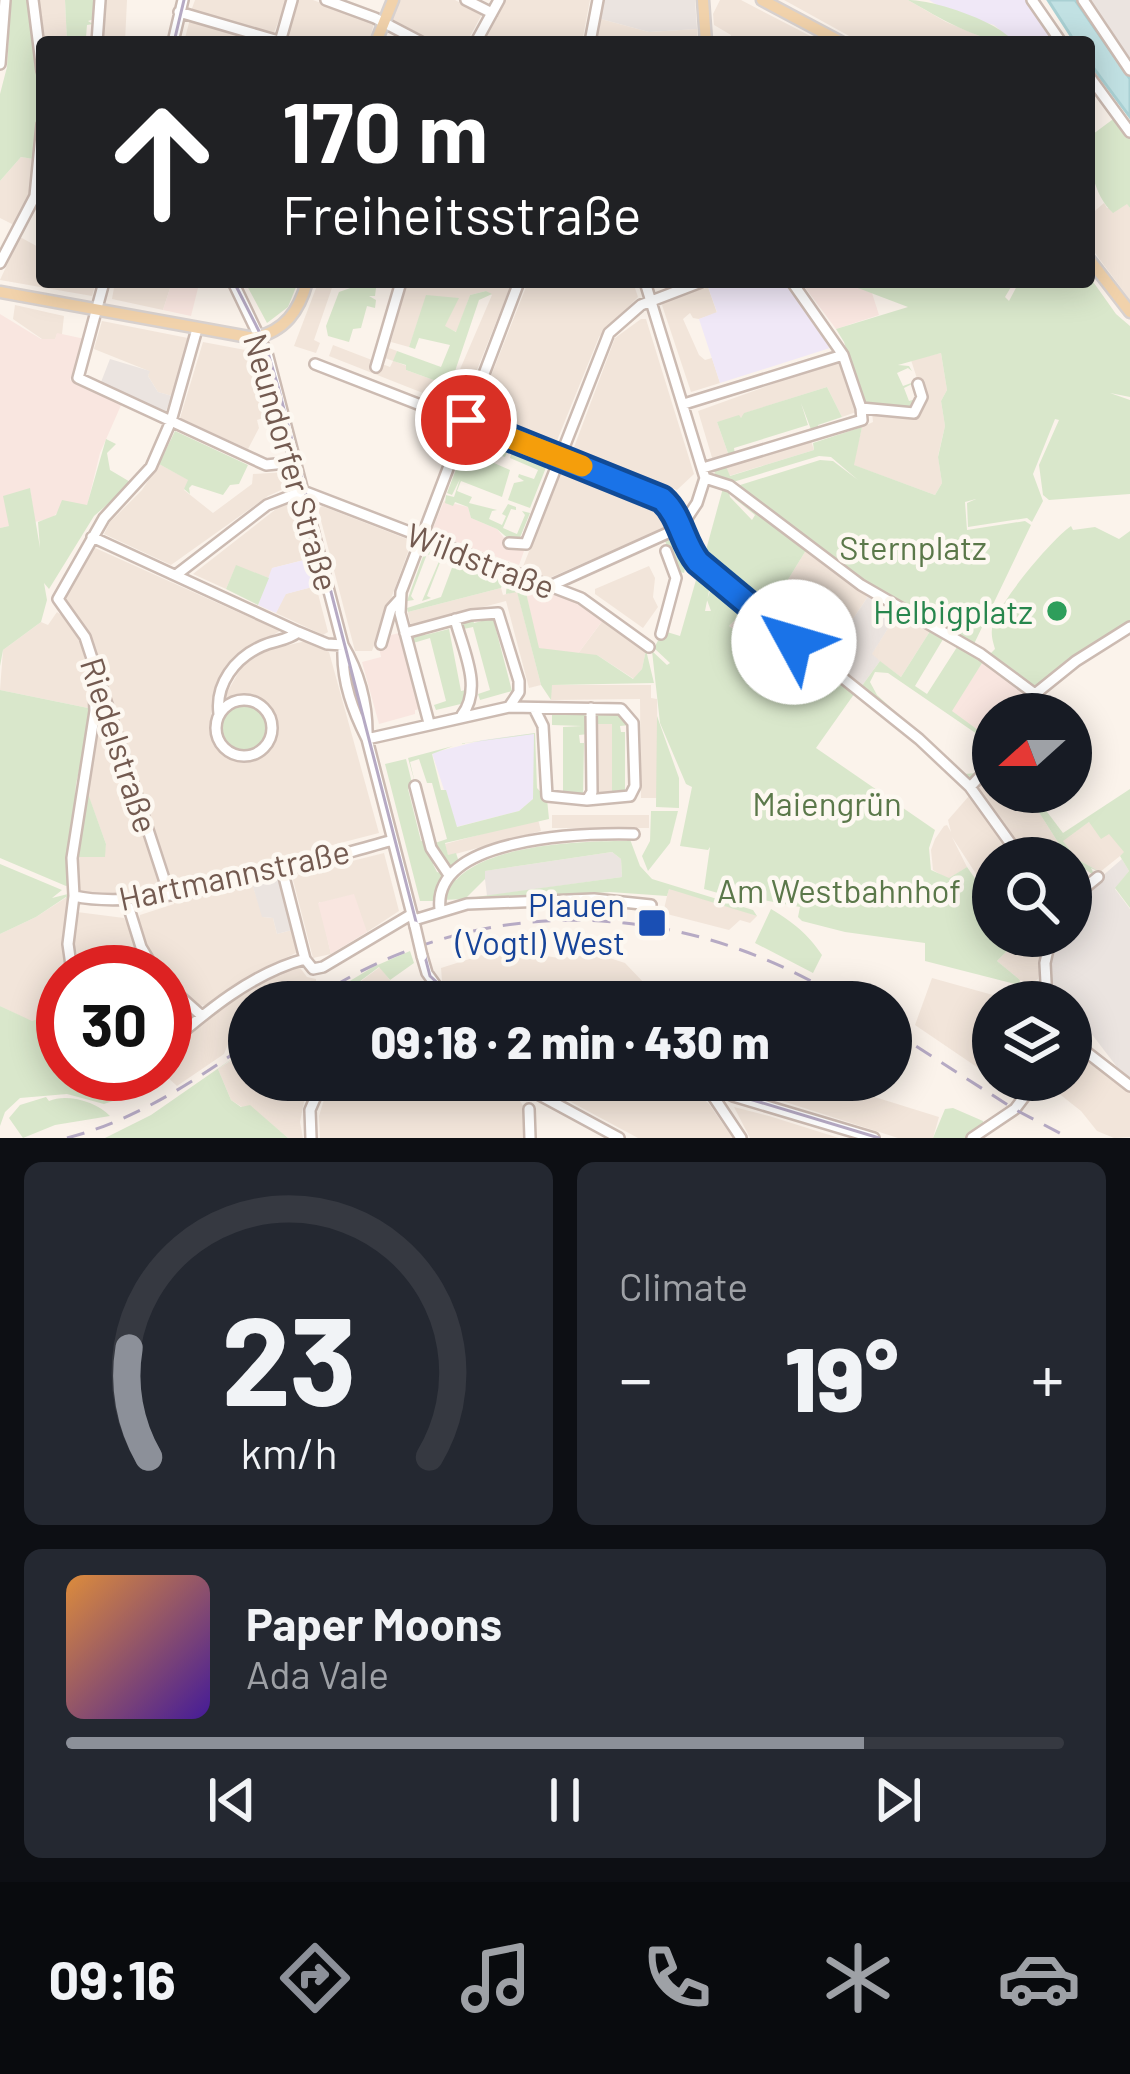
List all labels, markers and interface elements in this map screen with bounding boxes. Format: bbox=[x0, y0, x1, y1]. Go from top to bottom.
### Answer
text: 170 m bbox=[282, 79, 488, 180]
icon: ahead bbox=[84, 84, 240, 240]
text: Freiheitsstraße bbox=[282, 181, 642, 246]
street label: Neundorfer Straße bbox=[236, 329, 348, 595]
pin bbox=[415, 369, 517, 471]
icon: arrive bbox=[433, 387, 499, 453]
street label: Wildstraße bbox=[401, 513, 561, 607]
park label: Sternplatz bbox=[839, 527, 987, 567]
position arrow bbox=[731, 579, 857, 705]
place label: Helbigplatz bbox=[873, 591, 1033, 631]
marker: Helbigplatz bbox=[1044, 598, 1070, 624]
street label: Riedelstraße bbox=[73, 652, 167, 838]
north arrow bbox=[972, 693, 1092, 813]
map controls bbox=[972, 693, 1092, 1101]
park label: Maiengrün bbox=[752, 783, 902, 823]
street label: Hartmannstraße bbox=[115, 830, 353, 918]
button: search bbox=[972, 837, 1092, 957]
park label: Am Westbahnhof bbox=[717, 870, 961, 910]
place label: Plauen (Vogtl) West bbox=[455, 884, 625, 962]
marker: Plauen (Vogtl) West bbox=[636, 907, 668, 939]
speed limit sign: 30 bbox=[36, 945, 192, 1101]
button: layers bbox=[972, 981, 1092, 1101]
text: 09:18 · 2 min · 430 m bbox=[371, 1014, 769, 1068]
text: Climate bbox=[619, 1262, 748, 1309]
text: 23 bbox=[221, 1281, 356, 1431]
text: 19° bbox=[785, 1322, 898, 1430]
text: − bbox=[619, 1337, 652, 1416]
text: + bbox=[1031, 1337, 1064, 1416]
text: km/h bbox=[240, 1425, 337, 1477]
text: Paper Moons bbox=[246, 1596, 502, 1650]
text: Ada Vale bbox=[246, 1650, 389, 1697]
icon: previous bbox=[199, 1767, 265, 1833]
icon: pause bbox=[532, 1767, 598, 1833]
icon: next bbox=[865, 1767, 931, 1833]
icon: directions bbox=[273, 1936, 357, 2020]
icon: music bbox=[454, 1936, 538, 2020]
icon: phone bbox=[635, 1936, 719, 2020]
icon: climate bbox=[816, 1936, 900, 2020]
icon: car bbox=[997, 1936, 1081, 2020]
text: 09:16 bbox=[49, 1946, 176, 2011]

